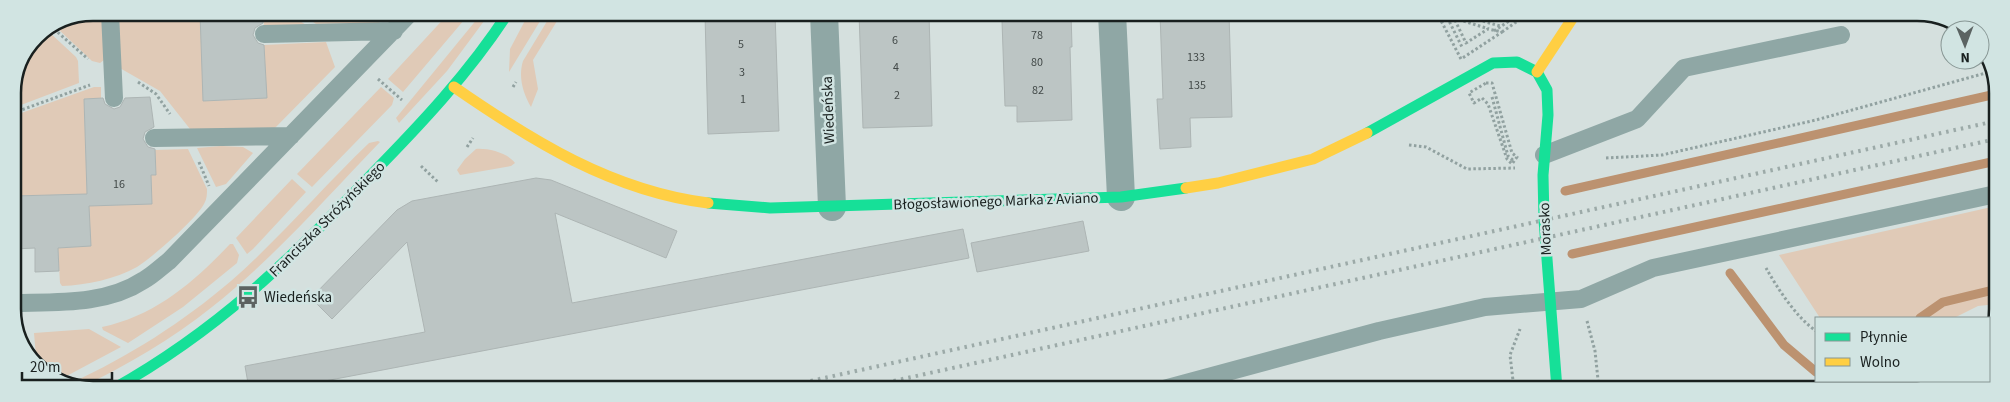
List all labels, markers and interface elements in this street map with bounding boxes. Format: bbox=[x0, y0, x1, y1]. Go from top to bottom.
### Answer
north arrow bbox=[1940, 20, 1990, 70]
house number: 78 bbox=[1031, 27, 1043, 44]
house number: 6 bbox=[892, 32, 898, 49]
house number: 5 bbox=[738, 36, 744, 53]
text: N bbox=[1960, 47, 1970, 67]
house number: 133 bbox=[1187, 49, 1205, 66]
house number: 80 bbox=[1031, 54, 1043, 71]
house number: 4 bbox=[893, 59, 899, 76]
house number: 3 bbox=[739, 64, 745, 81]
street label: Wiedeńska bbox=[817, 76, 840, 144]
house number: 135 bbox=[1188, 77, 1206, 94]
house number: 82 bbox=[1032, 82, 1044, 99]
house number: 2 bbox=[894, 87, 900, 104]
house number: 1 bbox=[740, 91, 746, 108]
street label: Franciszka Stróżyńskiego bbox=[265, 157, 390, 282]
house number: 16 bbox=[113, 176, 125, 193]
street label: Błogosławionego Marka z Aviano bbox=[893, 187, 1099, 216]
street label: Morasko bbox=[1534, 202, 1557, 256]
bus stop icon: Wiedeńska bbox=[235, 284, 261, 310]
place label: Wiedeńska bbox=[264, 287, 332, 308]
legend bbox=[1815, 317, 1990, 382]
text: Płynnie bbox=[1860, 327, 1908, 348]
scale bar bbox=[22, 350, 112, 382]
text: Wolno bbox=[1860, 352, 1900, 373]
text: 20 m bbox=[30, 357, 60, 378]

